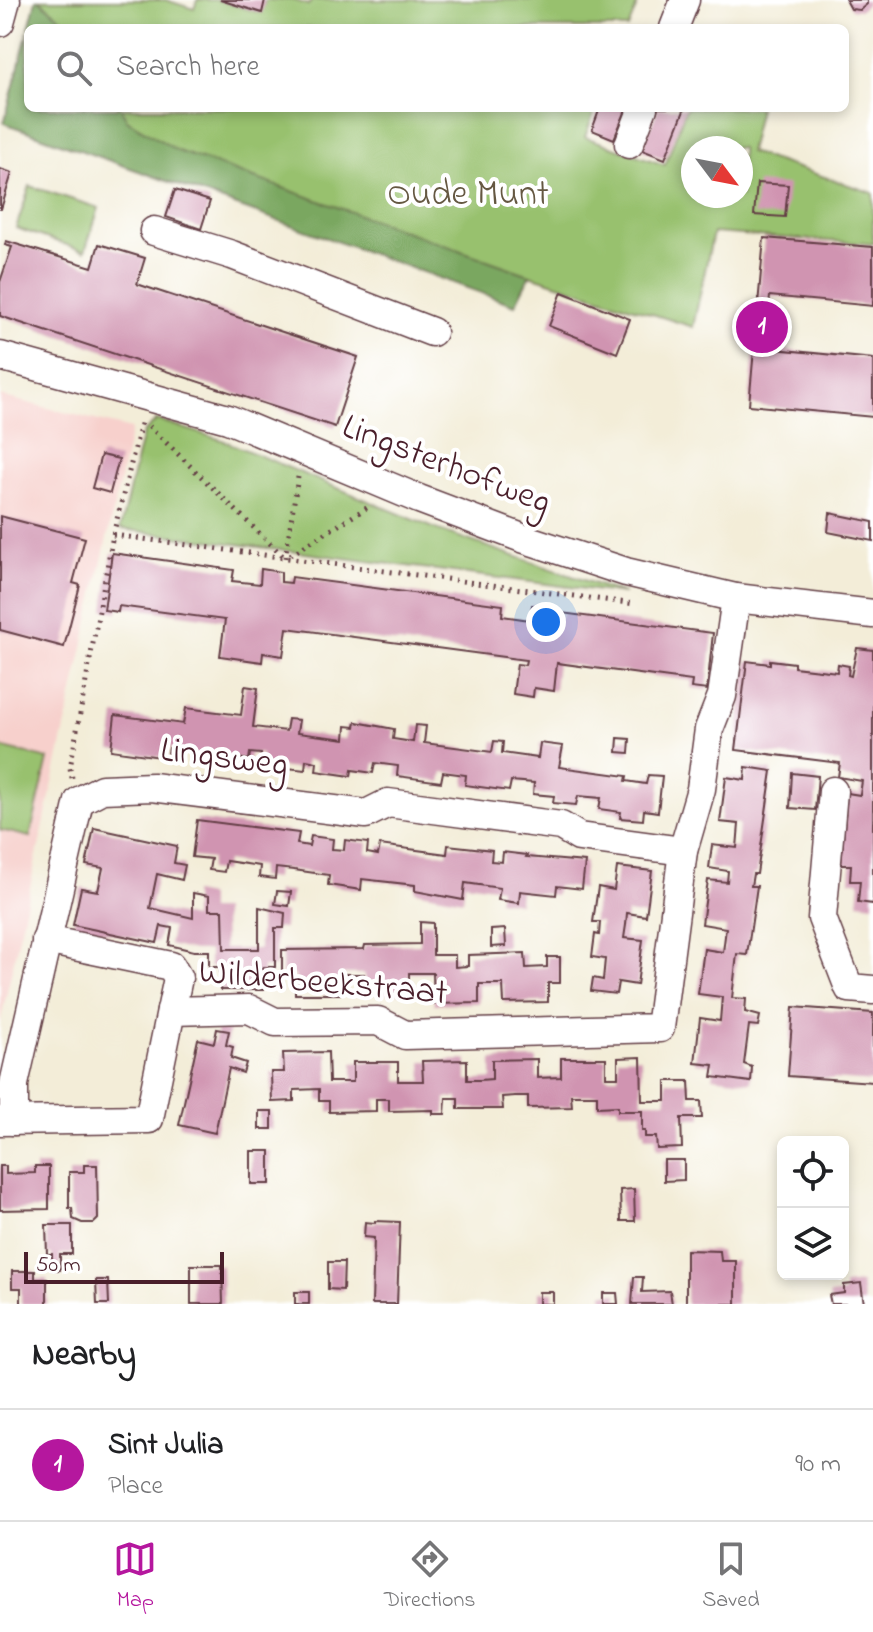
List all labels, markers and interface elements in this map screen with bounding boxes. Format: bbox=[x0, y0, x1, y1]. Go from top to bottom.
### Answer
search box bbox=[24, 24, 849, 112]
icon: search bbox=[52, 46, 96, 90]
text: Search here bbox=[116, 46, 260, 90]
north arrow bbox=[681, 136, 753, 208]
park label: Oude Munt bbox=[387, 169, 549, 222]
pin: 1 bbox=[736, 297, 788, 357]
street label: Lingsterhofweg bbox=[334, 402, 558, 530]
your location bbox=[526, 602, 566, 642]
street label: Lingsweg bbox=[157, 725, 291, 793]
street label: Wilderbeekstraat bbox=[196, 947, 450, 1021]
map controls bbox=[777, 1136, 849, 1280]
button: locate bbox=[777, 1136, 849, 1208]
button: layers bbox=[777, 1208, 849, 1280]
scale bar bbox=[24, 1248, 224, 1284]
text: 50 m bbox=[36, 1250, 81, 1282]
text: Nearby bbox=[32, 1331, 136, 1381]
text: Sint Julia bbox=[108, 1424, 223, 1468]
text: 1 bbox=[54, 1446, 62, 1484]
text: 90 m bbox=[795, 1446, 841, 1484]
text: Place bbox=[108, 1468, 163, 1506]
tab: Map bbox=[113, 1537, 157, 1617]
tab: Directions bbox=[384, 1537, 475, 1617]
tab: Saved bbox=[702, 1537, 760, 1617]

